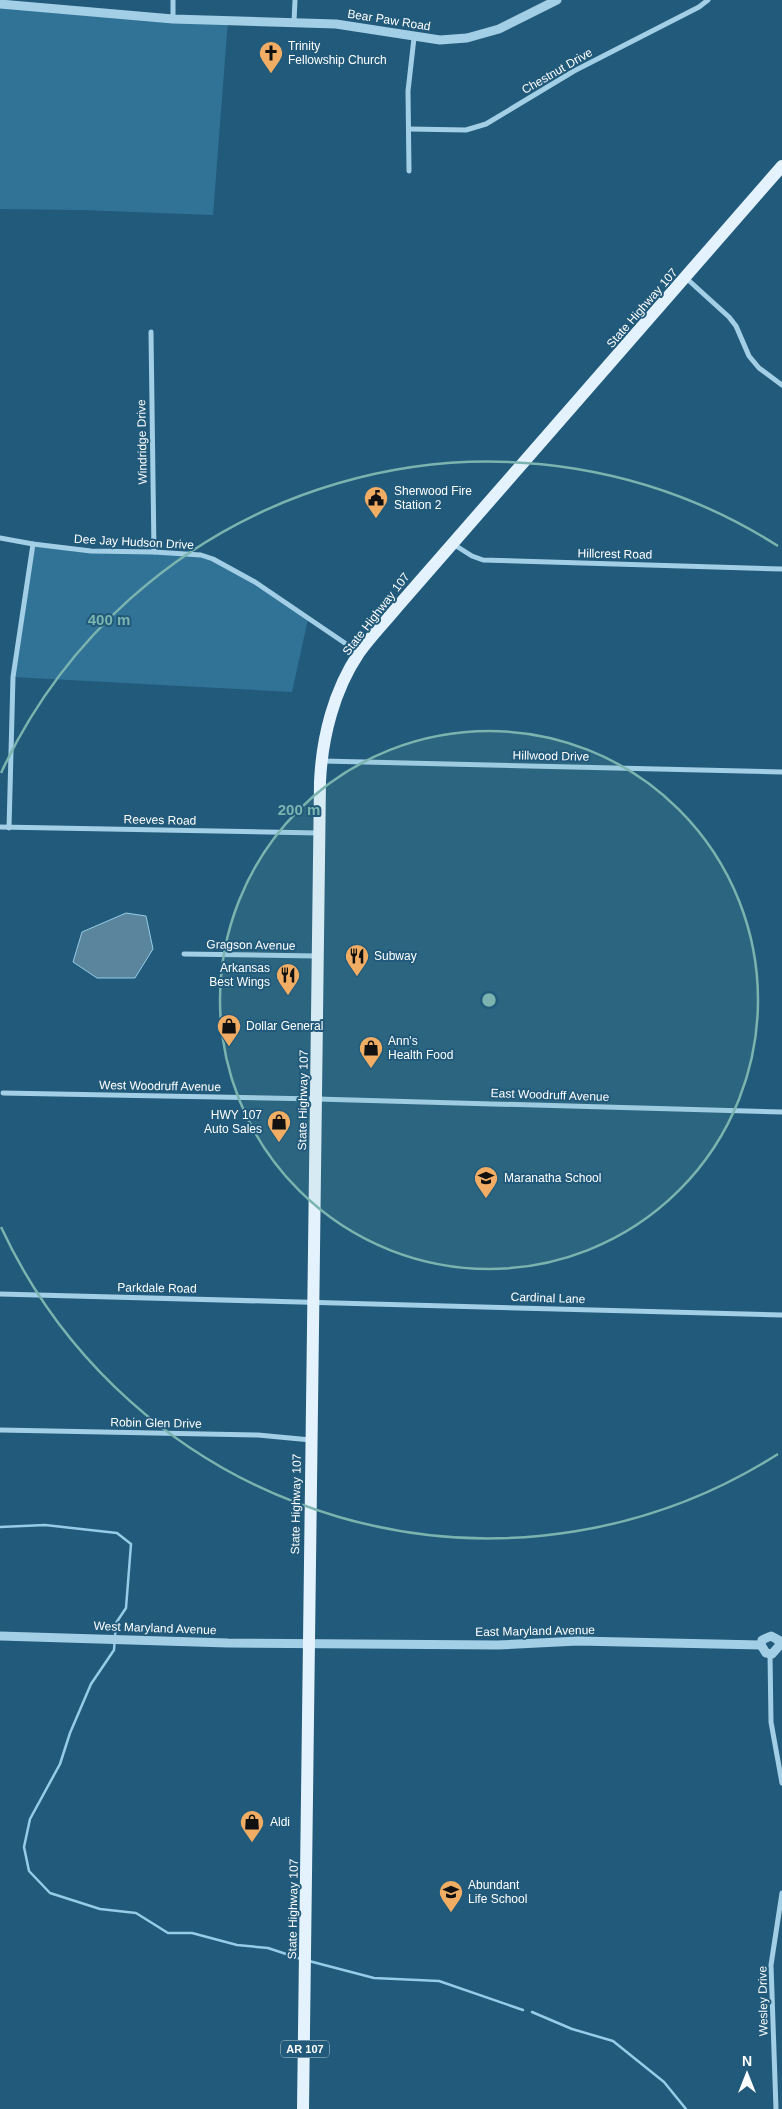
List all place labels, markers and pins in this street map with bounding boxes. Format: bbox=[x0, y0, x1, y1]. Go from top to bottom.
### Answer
place label: Trinity Fellowship Church bbox=[288, 39, 387, 67]
church icon: Trinity Fellowship Church bbox=[258, 40, 284, 74]
place label: Sherwood Fire Station 2 bbox=[394, 484, 472, 512]
public building icon: Sherwood Fire Station 2 bbox=[363, 485, 389, 519]
restaurant icon: Subway bbox=[344, 943, 370, 977]
place label: Subway bbox=[374, 949, 417, 963]
place label: Arkansas Best Wings bbox=[209, 961, 270, 989]
restaurant icon: Arkansas Best Wings bbox=[275, 962, 301, 996]
centre of rings bbox=[480, 991, 498, 1009]
shop icon: Dollar General bbox=[216, 1013, 242, 1047]
place label: Dollar General bbox=[246, 1019, 323, 1033]
place label: Ann's Health Food bbox=[388, 1034, 453, 1062]
shop icon: Ann's Health Food bbox=[358, 1035, 384, 1069]
place label: HWY 107 Auto Sales bbox=[204, 1108, 262, 1136]
shop icon: HWY 107 Auto Sales bbox=[266, 1109, 292, 1143]
school or university icon: Maranatha School bbox=[473, 1165, 499, 1199]
place label: Maranatha School bbox=[504, 1171, 601, 1185]
shop icon: Aldi bbox=[239, 1809, 265, 1843]
place label: Aldi bbox=[270, 1815, 290, 1829]
place label: Abundant Life School bbox=[468, 1878, 527, 1906]
school or university icon: Abundant Life School bbox=[438, 1879, 464, 1913]

